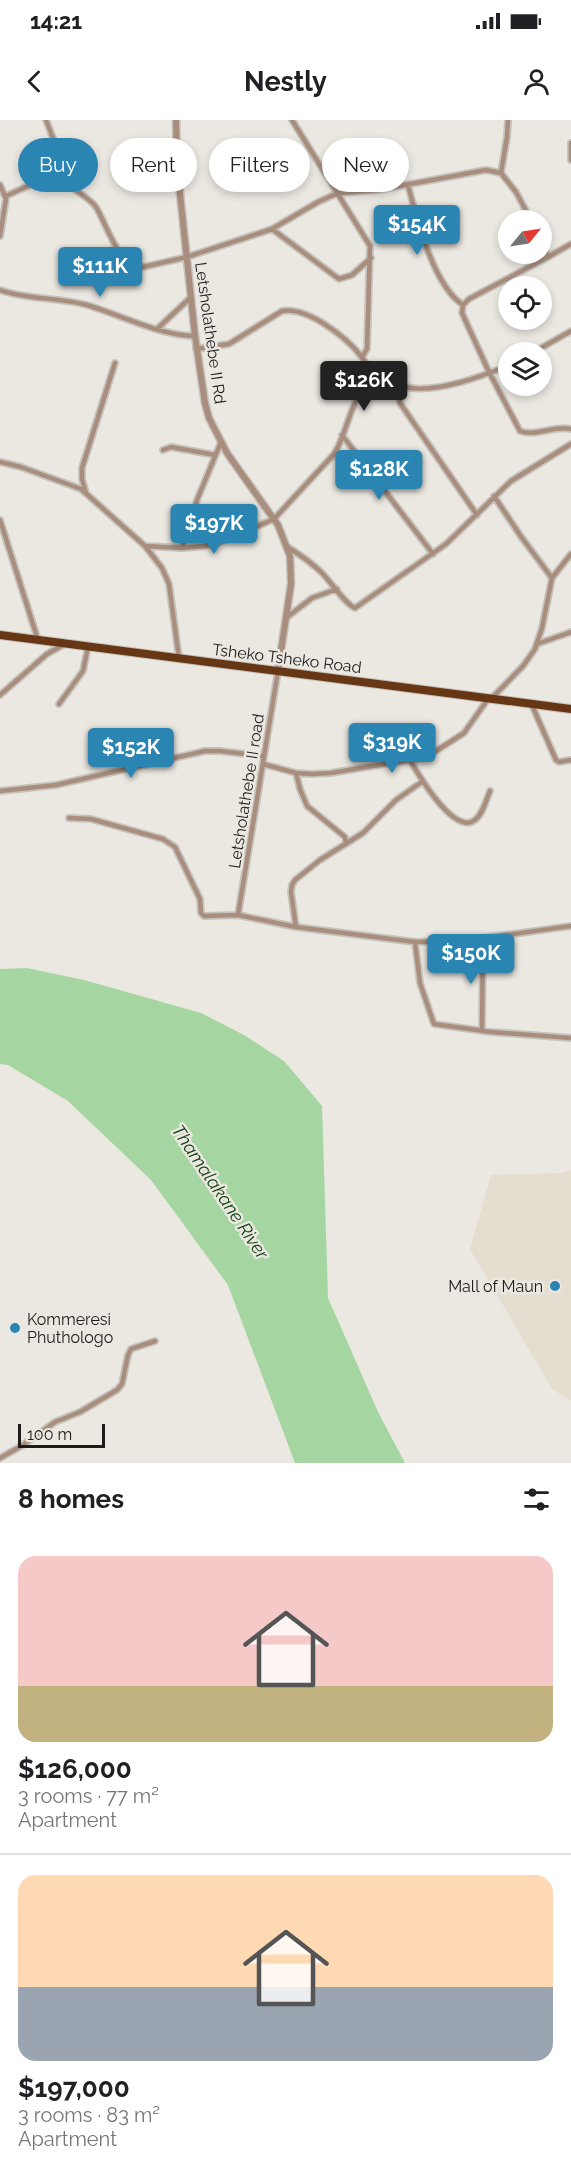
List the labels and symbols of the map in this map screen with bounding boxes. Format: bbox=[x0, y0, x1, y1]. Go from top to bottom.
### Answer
pin: $154K bbox=[375, 205, 459, 256]
north arrow bbox=[498, 210, 552, 264]
pin: $111K bbox=[58, 247, 142, 298]
street label: Letsholathebe II Rd bbox=[191, 261, 230, 405]
pin: $126K bbox=[322, 361, 406, 412]
pin: $128K bbox=[337, 450, 421, 501]
pin: $197K bbox=[172, 504, 256, 555]
street label: Tsheko Tsheko Road bbox=[211, 640, 363, 677]
street label: Letsholathebe II road bbox=[225, 712, 268, 870]
pin: $319K bbox=[350, 723, 434, 774]
pin: $152K bbox=[89, 728, 173, 779]
pin: $150K bbox=[429, 934, 513, 985]
water label: Thamalakane River bbox=[168, 1121, 274, 1264]
place label: Mall of Maun bbox=[448, 1277, 543, 1296]
marker: Mall of Maun bbox=[548, 1279, 562, 1293]
place label: Kommeresi Phuthologo bbox=[27, 1310, 113, 1347]
marker: Kommeresi Phuthologo bbox=[8, 1321, 22, 1335]
scale bar bbox=[18, 1421, 105, 1448]

